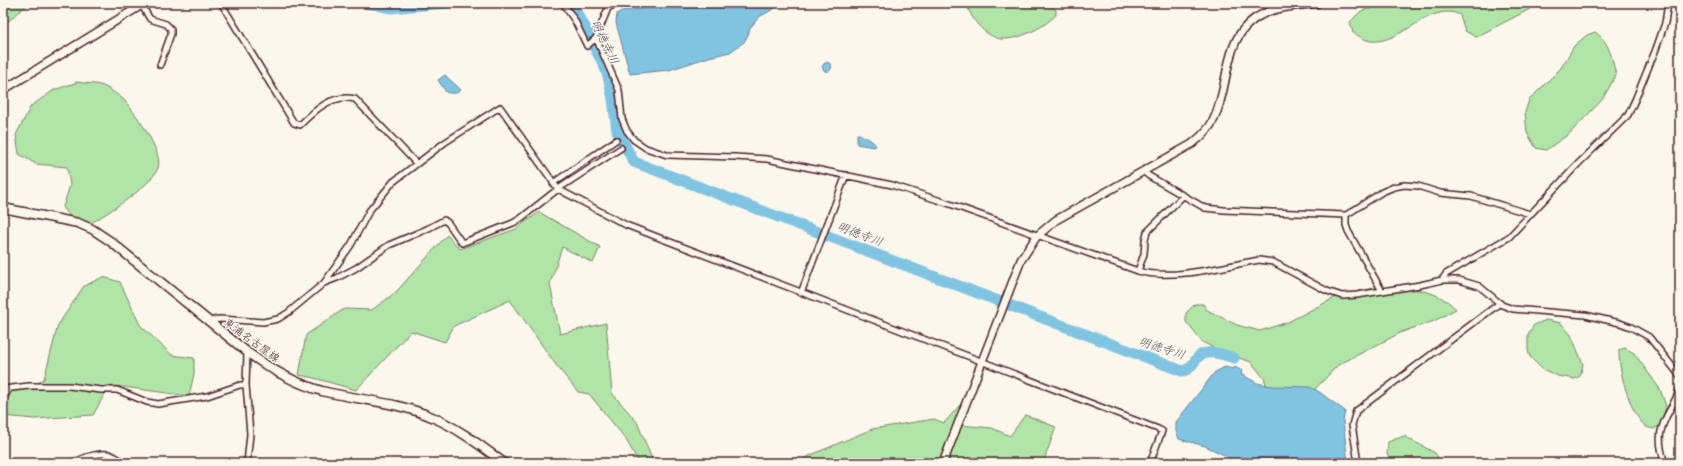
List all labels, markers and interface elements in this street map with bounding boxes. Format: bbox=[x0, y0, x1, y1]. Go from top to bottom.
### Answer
water label: 明徳寺川 bbox=[587, 17, 622, 67]
water label: 明徳寺川 bbox=[835, 219, 885, 250]
street label: 東浦名古屋線 bbox=[221, 316, 282, 365]
water label: 明徳寺川 bbox=[1137, 334, 1187, 363]

